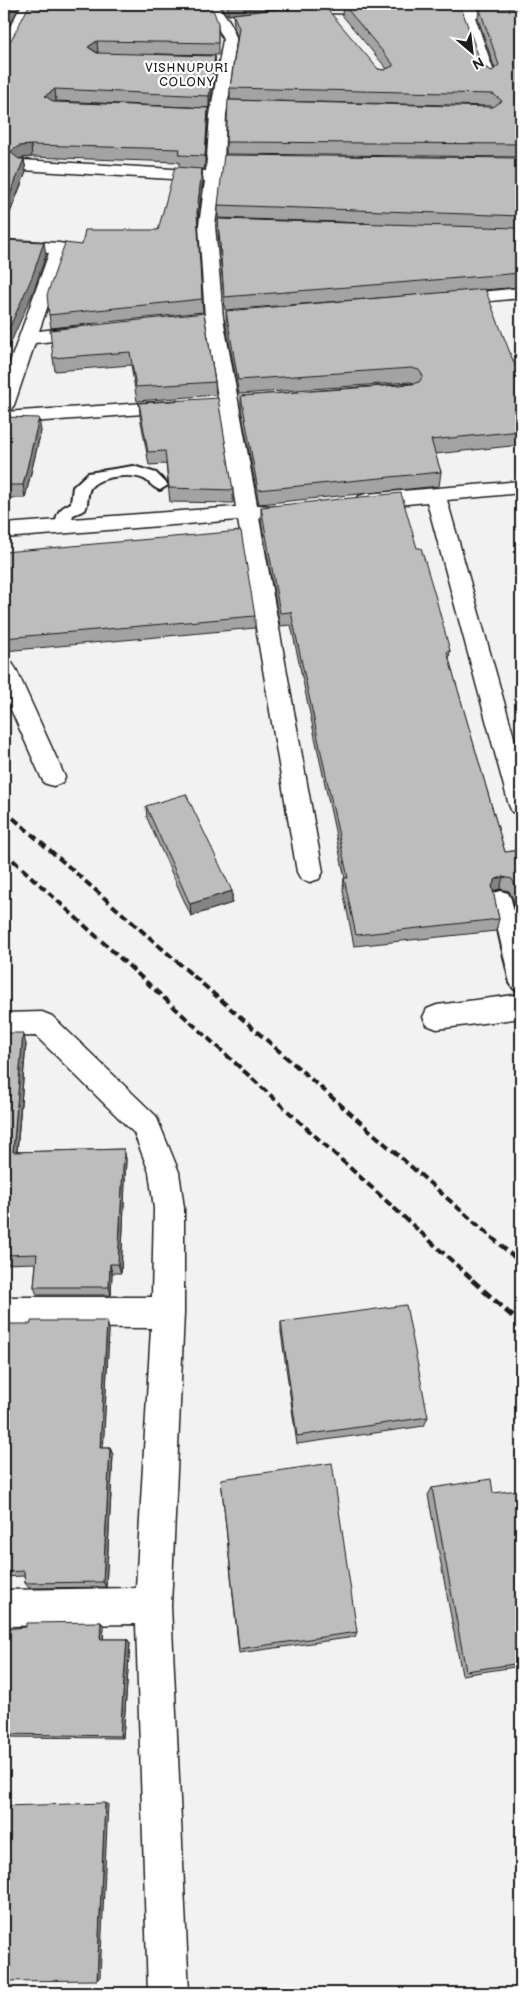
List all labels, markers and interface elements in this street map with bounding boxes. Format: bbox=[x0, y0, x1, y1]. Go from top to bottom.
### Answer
north arrow bbox=[448, 28, 498, 78]
text: N bbox=[469, 53, 487, 73]
district label: VISHNUPURI COLONY bbox=[145, 61, 229, 90]

